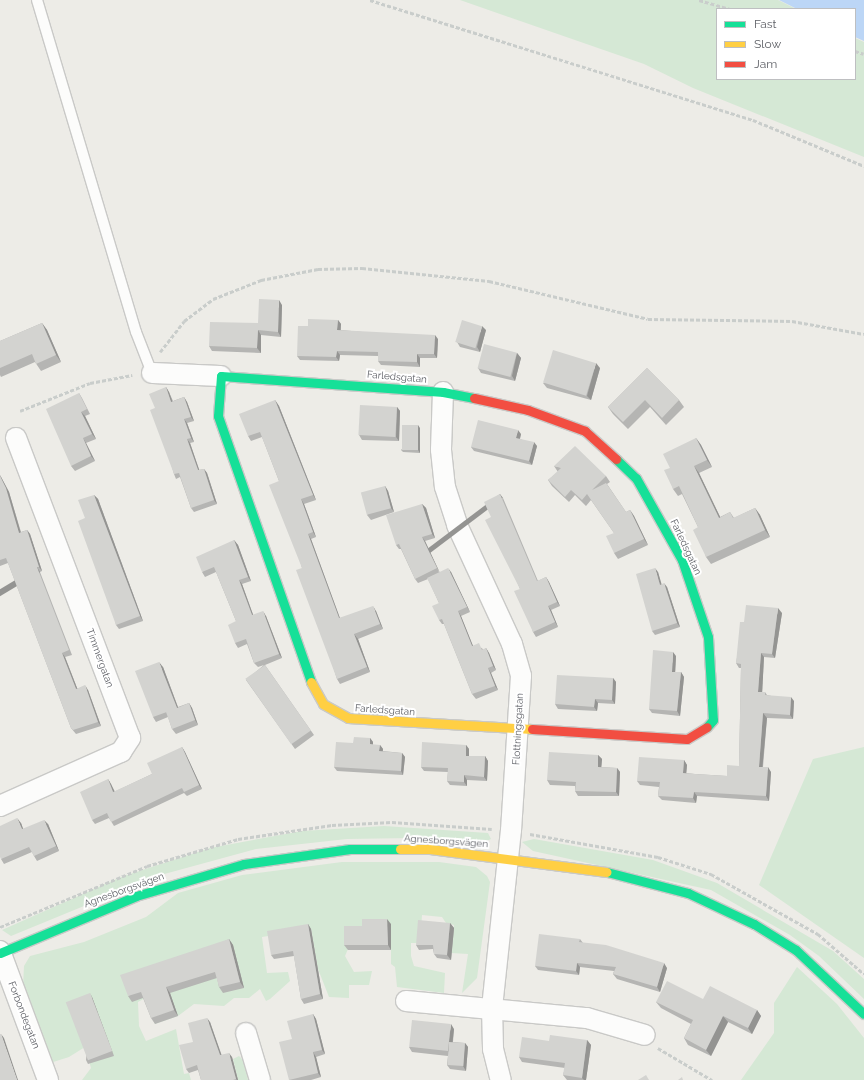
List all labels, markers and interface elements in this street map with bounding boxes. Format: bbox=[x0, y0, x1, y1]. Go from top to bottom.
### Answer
legend bbox=[716, 8, 856, 80]
text: Fast bbox=[754, 17, 777, 31]
text: Slow bbox=[754, 37, 781, 51]
text: Jam bbox=[754, 57, 777, 71]
street label: Farledsgatan bbox=[367, 368, 427, 386]
street label: Farledsgatan bbox=[668, 517, 704, 577]
street label: Timmergatan bbox=[84, 627, 116, 689]
street label: Flottningsgatan bbox=[510, 693, 526, 765]
street label: Farledsgatan bbox=[355, 702, 415, 718]
street label: Agnesborgsvägen bbox=[404, 832, 488, 850]
street label: Agnesborgsvägen bbox=[82, 870, 166, 910]
street label: Forbondegatan bbox=[6, 980, 42, 1050]

